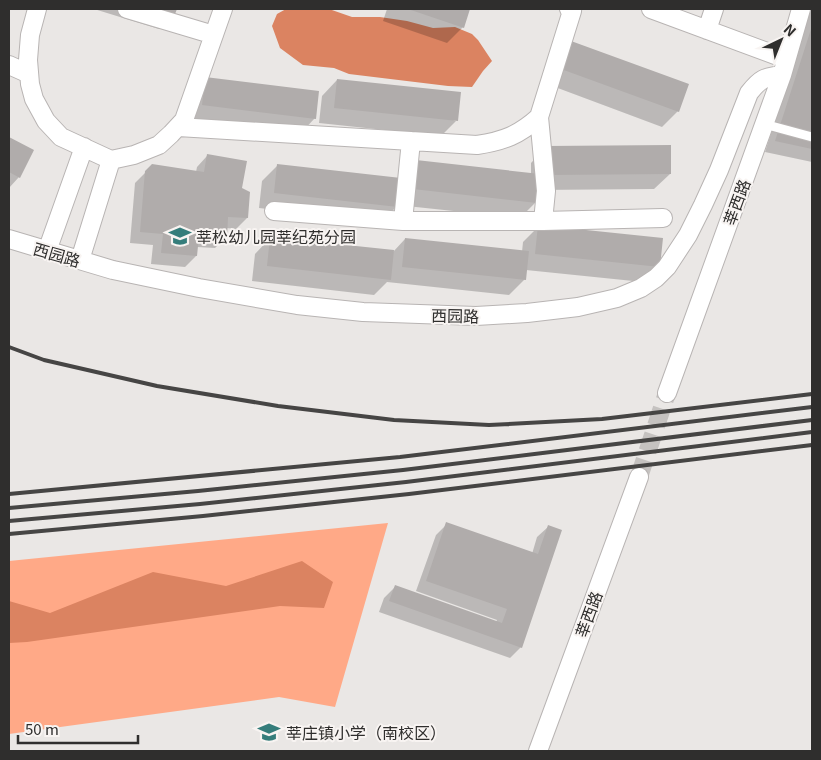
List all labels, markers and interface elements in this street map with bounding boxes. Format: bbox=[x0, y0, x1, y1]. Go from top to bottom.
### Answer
north arrow bbox=[756, 15, 806, 65]
text: N bbox=[780, 19, 801, 41]
street label: 莘西路 bbox=[717, 175, 755, 229]
school or university icon: 莘松幼儿园莘纪苑分园 bbox=[167, 223, 193, 249]
place label: 莘松幼儿园莘纪苑分园 bbox=[196, 224, 356, 248]
street label: 西园路 bbox=[31, 236, 83, 272]
street label: 西园路 bbox=[431, 303, 479, 327]
street label: 莘西路 bbox=[569, 587, 607, 641]
scale bar bbox=[18, 712, 138, 744]
text: 50 m bbox=[25, 718, 59, 739]
school or university icon: 莘庄镇小学（南校区） bbox=[256, 719, 282, 745]
place label: 莘庄镇小学（南校区） bbox=[286, 720, 446, 744]

